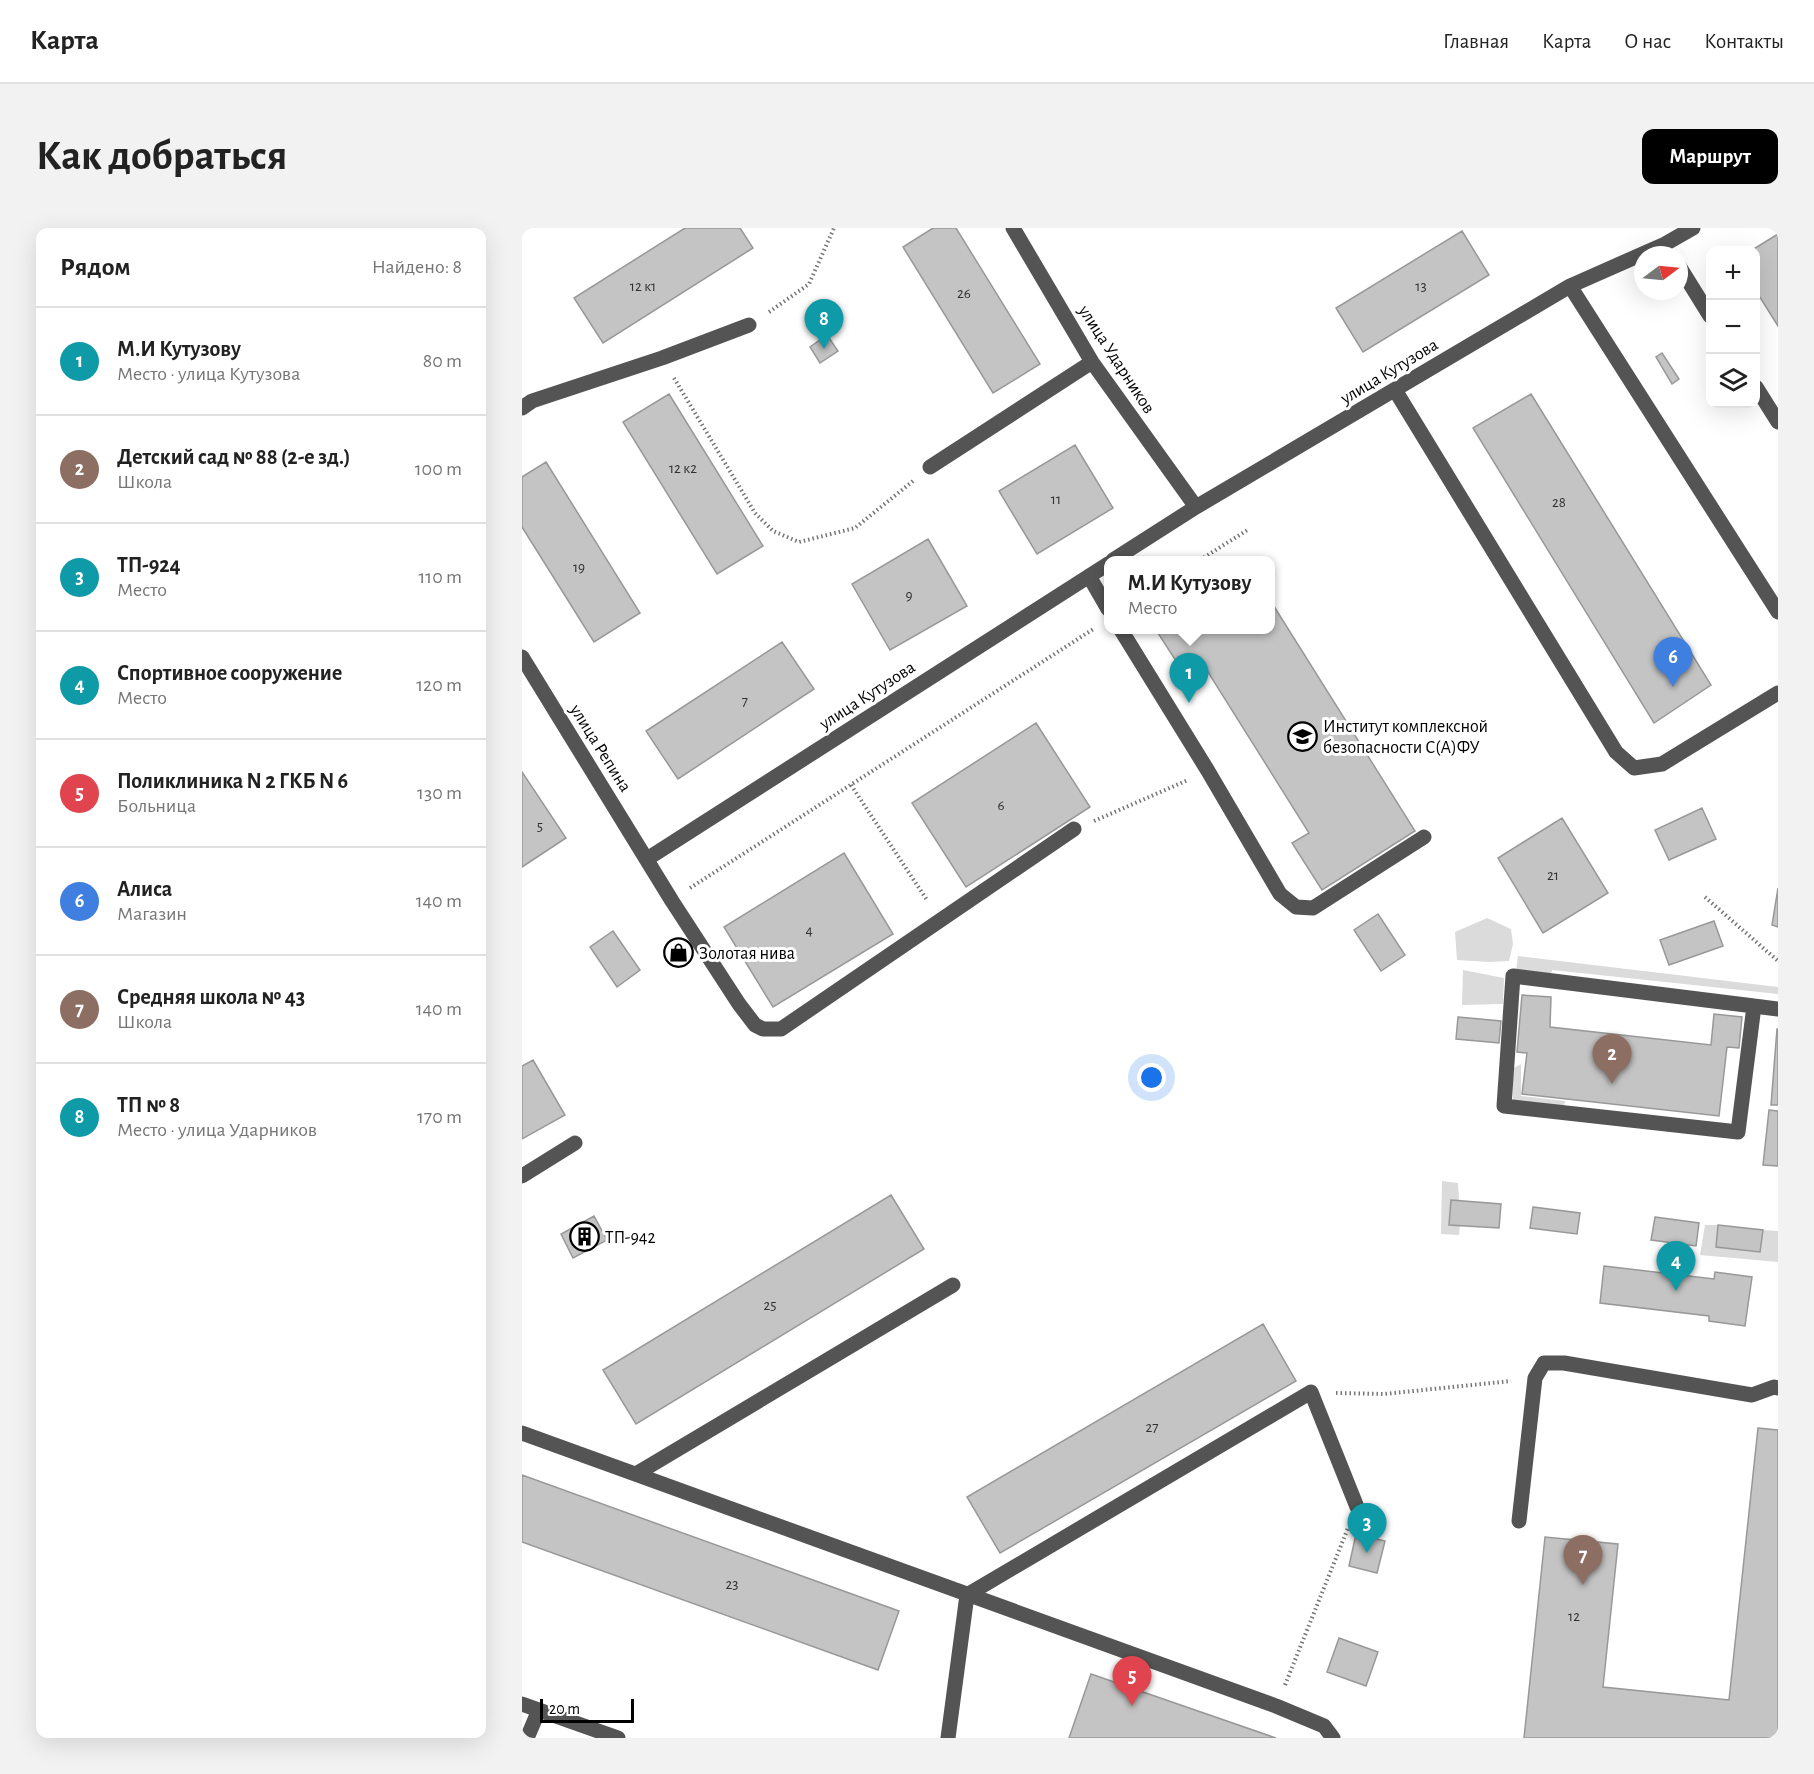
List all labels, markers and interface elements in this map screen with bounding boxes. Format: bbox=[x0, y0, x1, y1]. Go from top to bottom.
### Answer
text: Карта bbox=[30, 27, 99, 55]
text: Главная bbox=[1443, 31, 1509, 52]
text: Карта bbox=[1542, 31, 1591, 52]
text: О нас bbox=[1624, 31, 1671, 52]
text: Контакты bbox=[1704, 31, 1784, 52]
button: Маршрут bbox=[1642, 129, 1778, 184]
text: Как добраться bbox=[36, 135, 287, 177]
north arrow bbox=[1634, 246, 1688, 300]
map controls bbox=[1706, 246, 1760, 408]
button: + bbox=[1706, 246, 1760, 300]
text: Рядом bbox=[60, 254, 131, 280]
text: Найдено: 8 bbox=[372, 257, 462, 277]
house number: 12 к1 bbox=[630, 279, 656, 294]
house number: 13 bbox=[1415, 279, 1427, 294]
house number: 26 bbox=[957, 286, 971, 301]
pin: 8 bbox=[804, 300, 844, 349]
button: − bbox=[1706, 300, 1760, 354]
street label: улица Ударников bbox=[1074, 301, 1158, 417]
street label: улица Кутузова bbox=[1337, 336, 1441, 408]
text: М.И Кутузову bbox=[117, 338, 241, 360]
text: 1 bbox=[76, 351, 83, 371]
text: 80 m bbox=[423, 351, 462, 371]
button: layers bbox=[1706, 354, 1760, 408]
text: Место · улица Кутузова bbox=[117, 364, 300, 384]
text: Детский сад № 88 (2-е зд.) bbox=[117, 446, 351, 468]
text: 2 bbox=[75, 459, 84, 479]
text: 100 m bbox=[415, 459, 462, 479]
house number: 12 к2 bbox=[669, 461, 697, 476]
text: Школа bbox=[117, 472, 172, 492]
house number: 11 bbox=[1051, 492, 1061, 507]
house number: 28 bbox=[1552, 495, 1566, 510]
text: ТП-924 bbox=[117, 554, 181, 576]
popup bbox=[1104, 556, 1275, 634]
house number: 19 bbox=[573, 560, 585, 575]
text: 3 bbox=[75, 567, 84, 587]
text: 110 m bbox=[418, 567, 462, 587]
text: М.И Кутузову bbox=[1128, 572, 1251, 594]
text: Место bbox=[117, 580, 167, 600]
house number: 9 bbox=[905, 588, 913, 603]
text: Место bbox=[1128, 598, 1178, 618]
pin: 6 bbox=[1654, 638, 1692, 687]
pin: 1 bbox=[1170, 654, 1208, 703]
street label: улица Кутузова bbox=[816, 658, 919, 734]
text: Спортивное сооружение bbox=[117, 662, 342, 684]
text: 4 bbox=[74, 675, 85, 695]
text: 120 m bbox=[416, 675, 462, 695]
text: Место bbox=[117, 688, 167, 708]
house number: 7 bbox=[742, 694, 748, 709]
street label: улица Репина bbox=[566, 701, 634, 795]
place label: Институт комплексной безопасности С(А)ФУ bbox=[1323, 718, 1488, 757]
school or university icon: Институт комплексной безопасности С(А)ФУ bbox=[1286, 720, 1318, 752]
text: Поликлиника N 2 ГКБ N 6 bbox=[117, 770, 348, 792]
text: 5 bbox=[75, 783, 84, 803]
text: 130 m bbox=[417, 783, 462, 803]
text: Больница bbox=[117, 796, 196, 816]
house number: 6 bbox=[997, 798, 1005, 813]
house number: 5 bbox=[537, 819, 543, 834]
house number: 21 bbox=[1547, 868, 1559, 883]
text: Алиса bbox=[117, 878, 172, 900]
text: 6 bbox=[75, 891, 84, 911]
text: 140 m bbox=[416, 891, 462, 911]
text: Магазин bbox=[117, 904, 187, 924]
house number: 4 bbox=[805, 923, 813, 938]
shop icon: Золотая нива bbox=[662, 937, 694, 969]
place label: Золотая нива bbox=[699, 945, 795, 963]
text: Средняя школа № 43 bbox=[117, 986, 305, 1008]
text: 7 bbox=[75, 999, 84, 1019]
text: 140 m bbox=[416, 999, 462, 1019]
text: Школа bbox=[117, 1012, 172, 1032]
pin: 2 bbox=[1592, 1034, 1632, 1084]
your location bbox=[1137, 1063, 1166, 1092]
text: ТП № 8 bbox=[117, 1094, 180, 1116]
text: 8 bbox=[75, 1107, 84, 1127]
text: 170 m bbox=[417, 1107, 462, 1127]
text: Место · улица Ударников bbox=[117, 1120, 317, 1140]
building icon: ТП-942 bbox=[568, 1221, 600, 1253]
place label: ТП-942 bbox=[605, 1229, 656, 1247]
pin: 4 bbox=[1656, 1242, 1696, 1291]
house number: 25 bbox=[763, 1298, 777, 1313]
house number: 27 bbox=[1145, 1420, 1159, 1435]
pin: 3 bbox=[1348, 1504, 1386, 1553]
pin: 7 bbox=[1564, 1536, 1602, 1585]
house number: 23 bbox=[725, 1577, 739, 1592]
house number: 12 bbox=[1568, 1609, 1580, 1624]
pin: 5 bbox=[1112, 1656, 1152, 1706]
scale bar bbox=[540, 1696, 634, 1724]
text: 20 m bbox=[549, 1701, 580, 1717]

